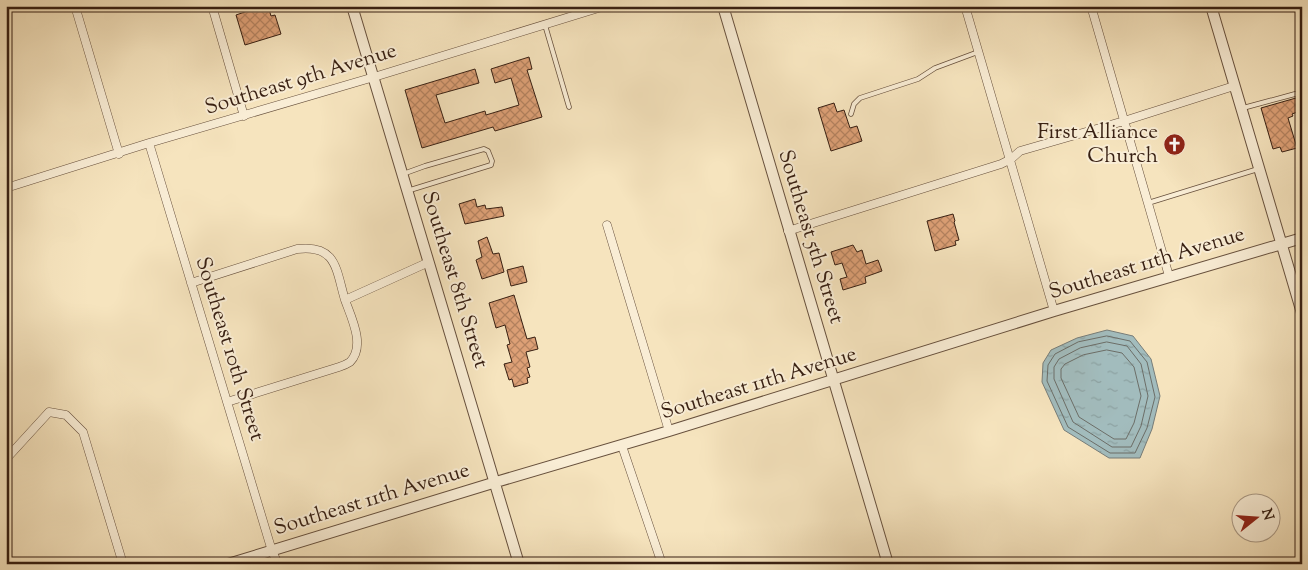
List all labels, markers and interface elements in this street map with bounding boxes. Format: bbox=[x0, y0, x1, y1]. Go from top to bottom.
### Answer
street label: Southeast 9th Avenue bbox=[201, 37, 401, 123]
place label: First Alliance Church bbox=[1037, 118, 1158, 172]
church icon: First Alliance Church bbox=[1162, 133, 1186, 157]
street label: Southeast 5th Street bbox=[769, 146, 851, 328]
street label: Southeast 8th Street bbox=[413, 188, 495, 372]
street label: Southeast 11th Avenue bbox=[1045, 220, 1249, 308]
street label: Southeast 10th Street bbox=[187, 253, 271, 445]
street label: Southeast 11th Avenue bbox=[657, 340, 861, 428]
street label: Southeast 11th Avenue bbox=[270, 456, 474, 544]
north arrow bbox=[1230, 492, 1280, 542]
text: N bbox=[1255, 507, 1278, 523]

